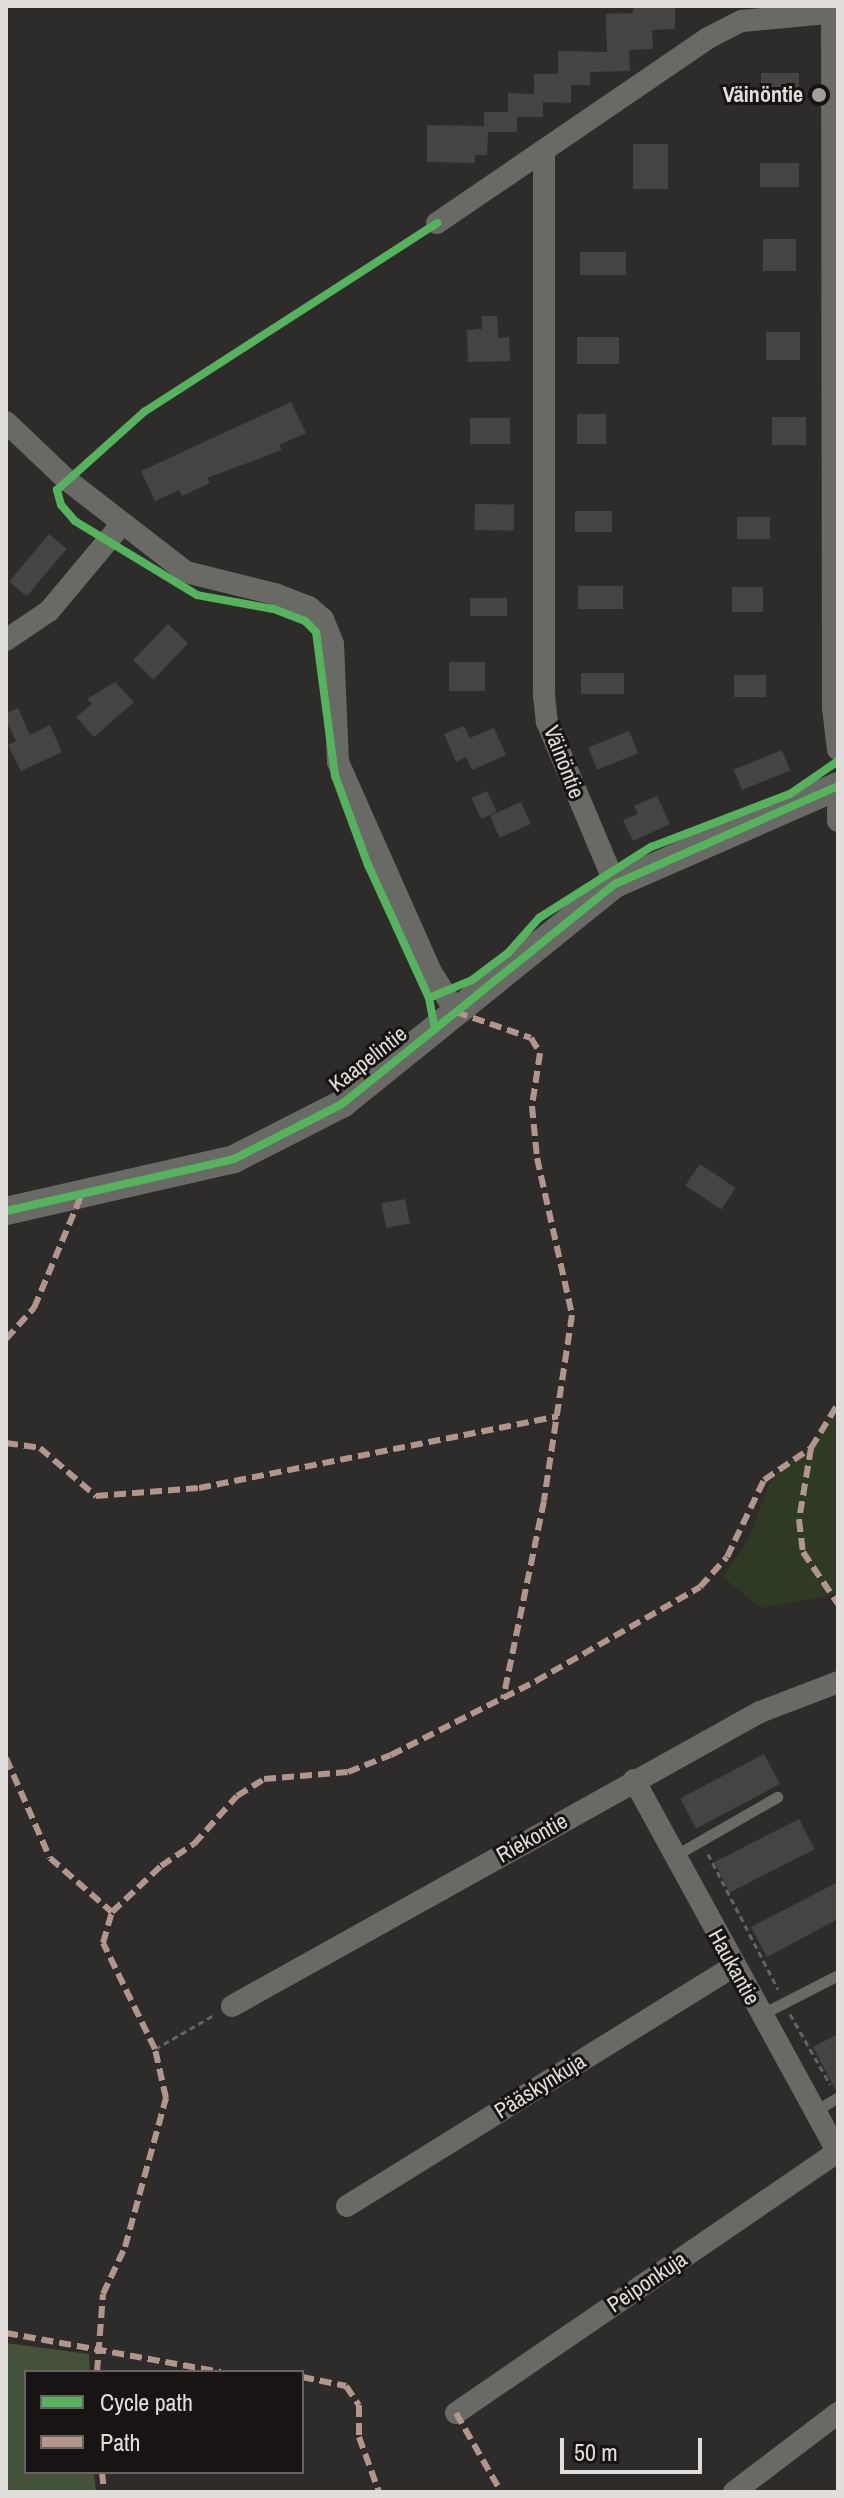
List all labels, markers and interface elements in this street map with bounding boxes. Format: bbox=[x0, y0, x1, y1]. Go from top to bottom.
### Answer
place label: Väinöntie bbox=[723, 82, 803, 108]
marker: Väinöntie bbox=[810, 86, 828, 104]
street label: Väinöntie bbox=[538, 722, 590, 802]
street label: Kaapelintie bbox=[324, 1021, 412, 1097]
street label: Riekontie bbox=[492, 1808, 572, 1868]
street label: Haukantie bbox=[703, 1925, 765, 2009]
street label: Pääskynkuja bbox=[490, 2048, 590, 2124]
street label: Peiponkuja bbox=[602, 2246, 692, 2318]
legend bbox=[24, 2370, 304, 2474]
text: Cycle path bbox=[100, 2386, 193, 2418]
scale bar bbox=[564, 2422, 706, 2472]
text: Path bbox=[100, 2426, 141, 2458]
text: 50 m bbox=[574, 2436, 618, 2468]

